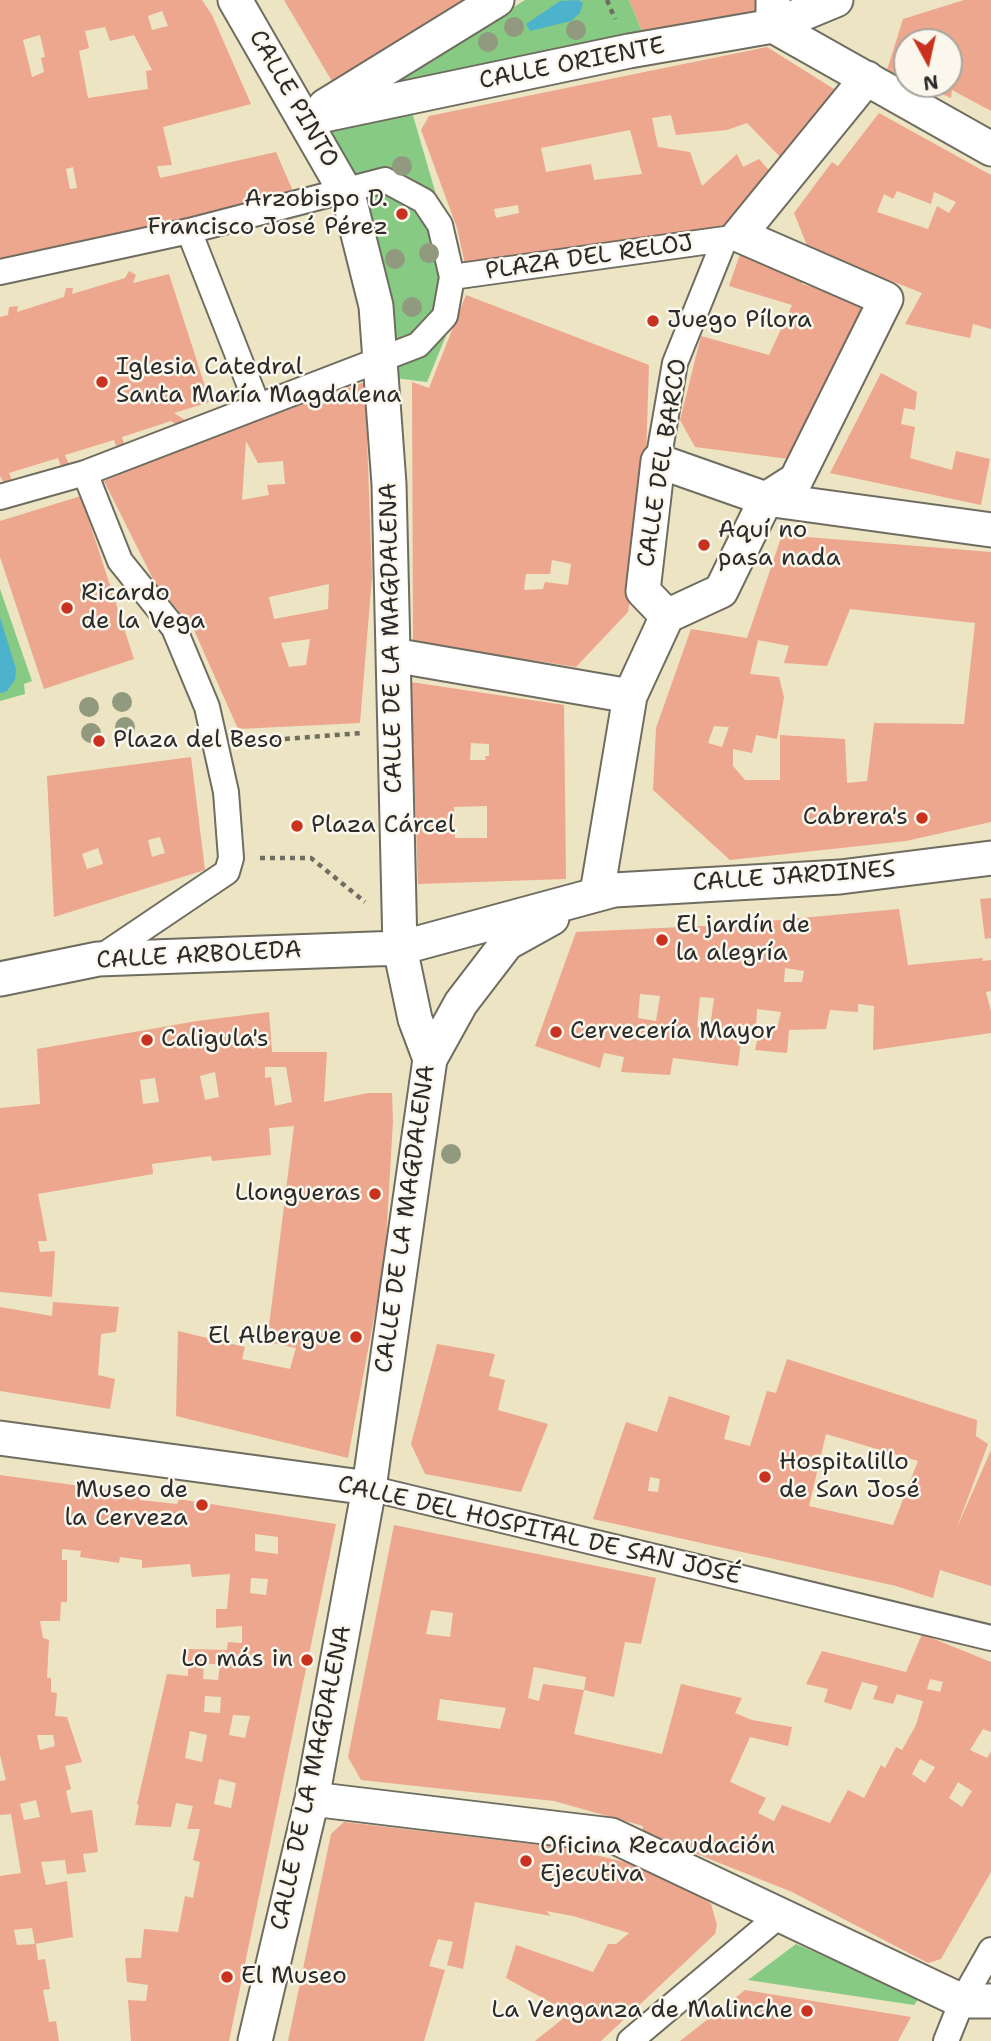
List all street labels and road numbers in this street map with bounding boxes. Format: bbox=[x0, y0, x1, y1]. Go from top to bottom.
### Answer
street label: CALLE PINTO bbox=[242, 25, 344, 173]
street label: CALLE ORIENTE bbox=[477, 32, 667, 96]
street label: PLAZA DEL RELOJ bbox=[484, 229, 694, 287]
street label: CALLE DEL BARCO bbox=[632, 357, 694, 569]
street label: CALLE DE LA MAGDALENA bbox=[375, 482, 409, 794]
street label: CALLE JARDINES bbox=[692, 856, 896, 898]
street label: CALLE ARBOLEDA bbox=[96, 936, 302, 976]
street label: CALLE DE LA MAGDALENA bbox=[370, 1063, 442, 1375]
street label: CALLE DEL HOSPITAL DE SAN JOSÉ bbox=[335, 1471, 743, 1591]
street label: CALLE DE LA MAGDALENA bbox=[266, 1623, 358, 1933]

